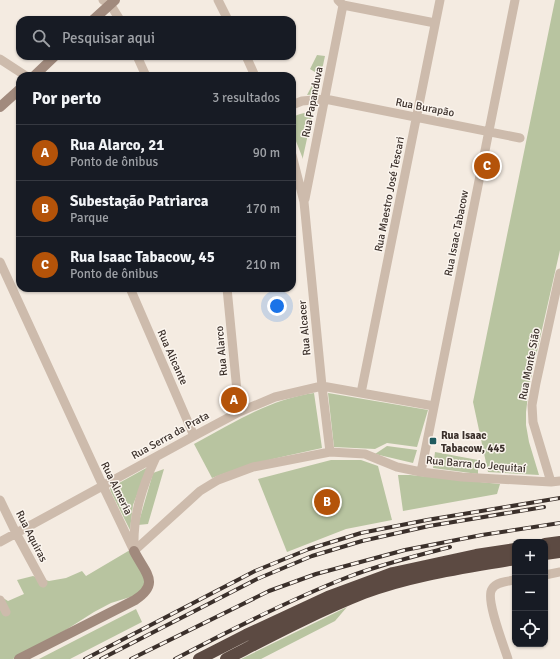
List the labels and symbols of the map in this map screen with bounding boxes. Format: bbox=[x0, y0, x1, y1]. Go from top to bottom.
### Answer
street label: Rua Papanduva bbox=[299, 65, 326, 139]
street label: Rua Burapão bbox=[394, 95, 456, 120]
street label: Rua Maestro José Tescari bbox=[372, 135, 407, 253]
pin: C bbox=[474, 151, 500, 181]
street label: Rua Isaac Tabacow bbox=[442, 189, 471, 277]
your location bbox=[267, 296, 287, 316]
street label: Rua Alcacer bbox=[296, 300, 313, 356]
street label: Rua Alarco bbox=[213, 325, 230, 377]
street label: Rua Monte Sião bbox=[516, 327, 543, 401]
street label: Rua Alicante bbox=[155, 328, 191, 387]
pin: A bbox=[221, 385, 247, 415]
street label: Rua Serra da Prata bbox=[129, 409, 212, 462]
place label: Rua Isaac Tabacow, 445 bbox=[441, 429, 505, 455]
marker: Rua Isaac Tabacow, 445 bbox=[428, 436, 438, 446]
street label: Rua Barra do Jequitaí bbox=[425, 454, 526, 475]
street label: Rua Almeria bbox=[98, 460, 135, 517]
pin: B bbox=[314, 487, 340, 517]
street label: Rua Aquiras bbox=[13, 508, 50, 564]

